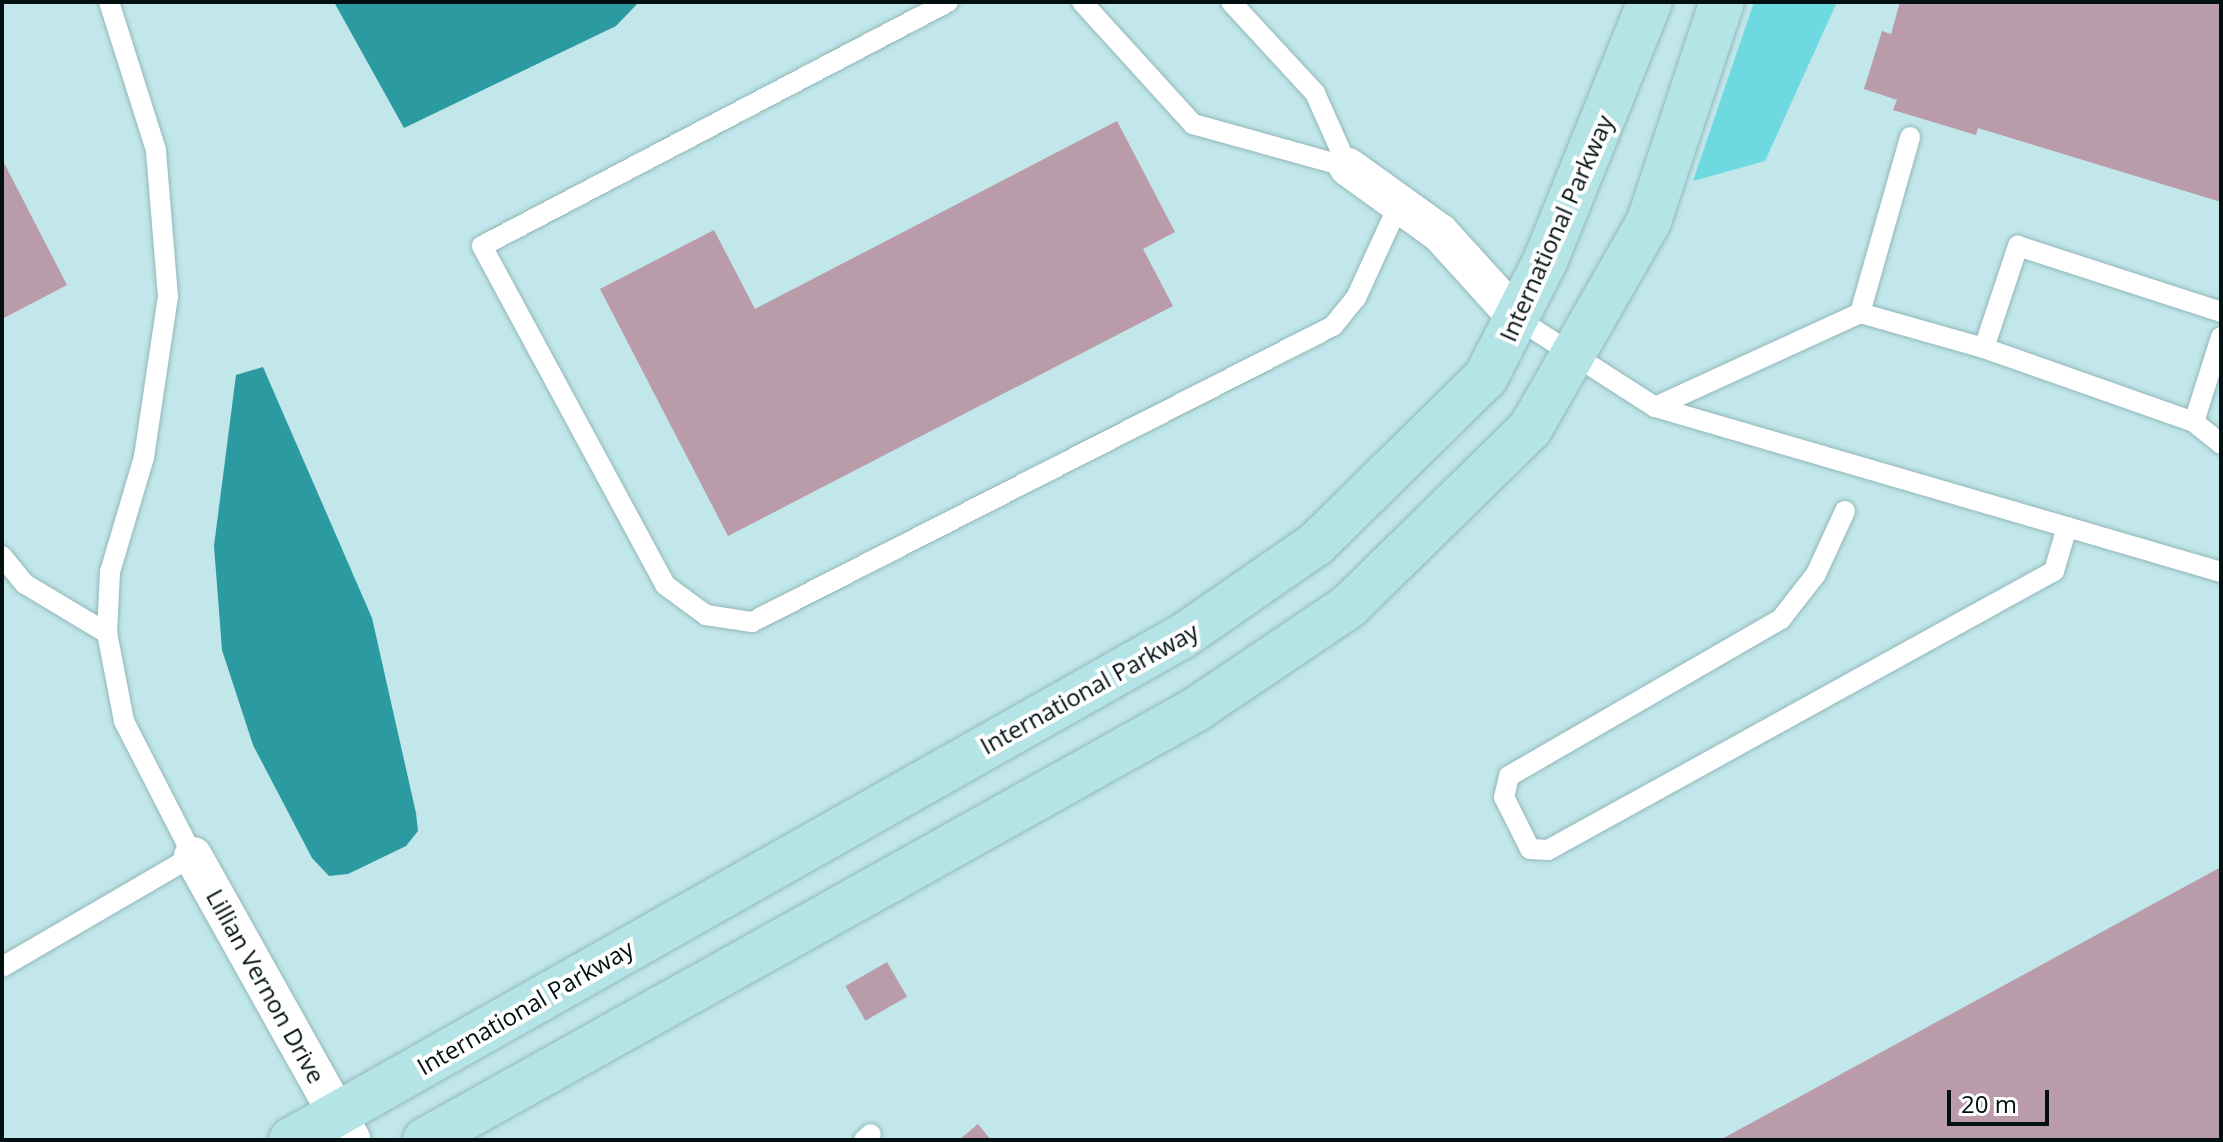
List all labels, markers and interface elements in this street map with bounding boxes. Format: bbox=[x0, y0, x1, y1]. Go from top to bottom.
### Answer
street label: International Parkway bbox=[1493, 110, 1619, 346]
street label: International Parkway bbox=[975, 616, 1203, 760]
street label: Lillian Vernon Drive bbox=[201, 884, 331, 1088]
street label: International Parkway bbox=[412, 933, 638, 1081]
scale bar bbox=[1951, 1074, 2053, 1124]
text: 20 m bbox=[1961, 1087, 2017, 1120]

